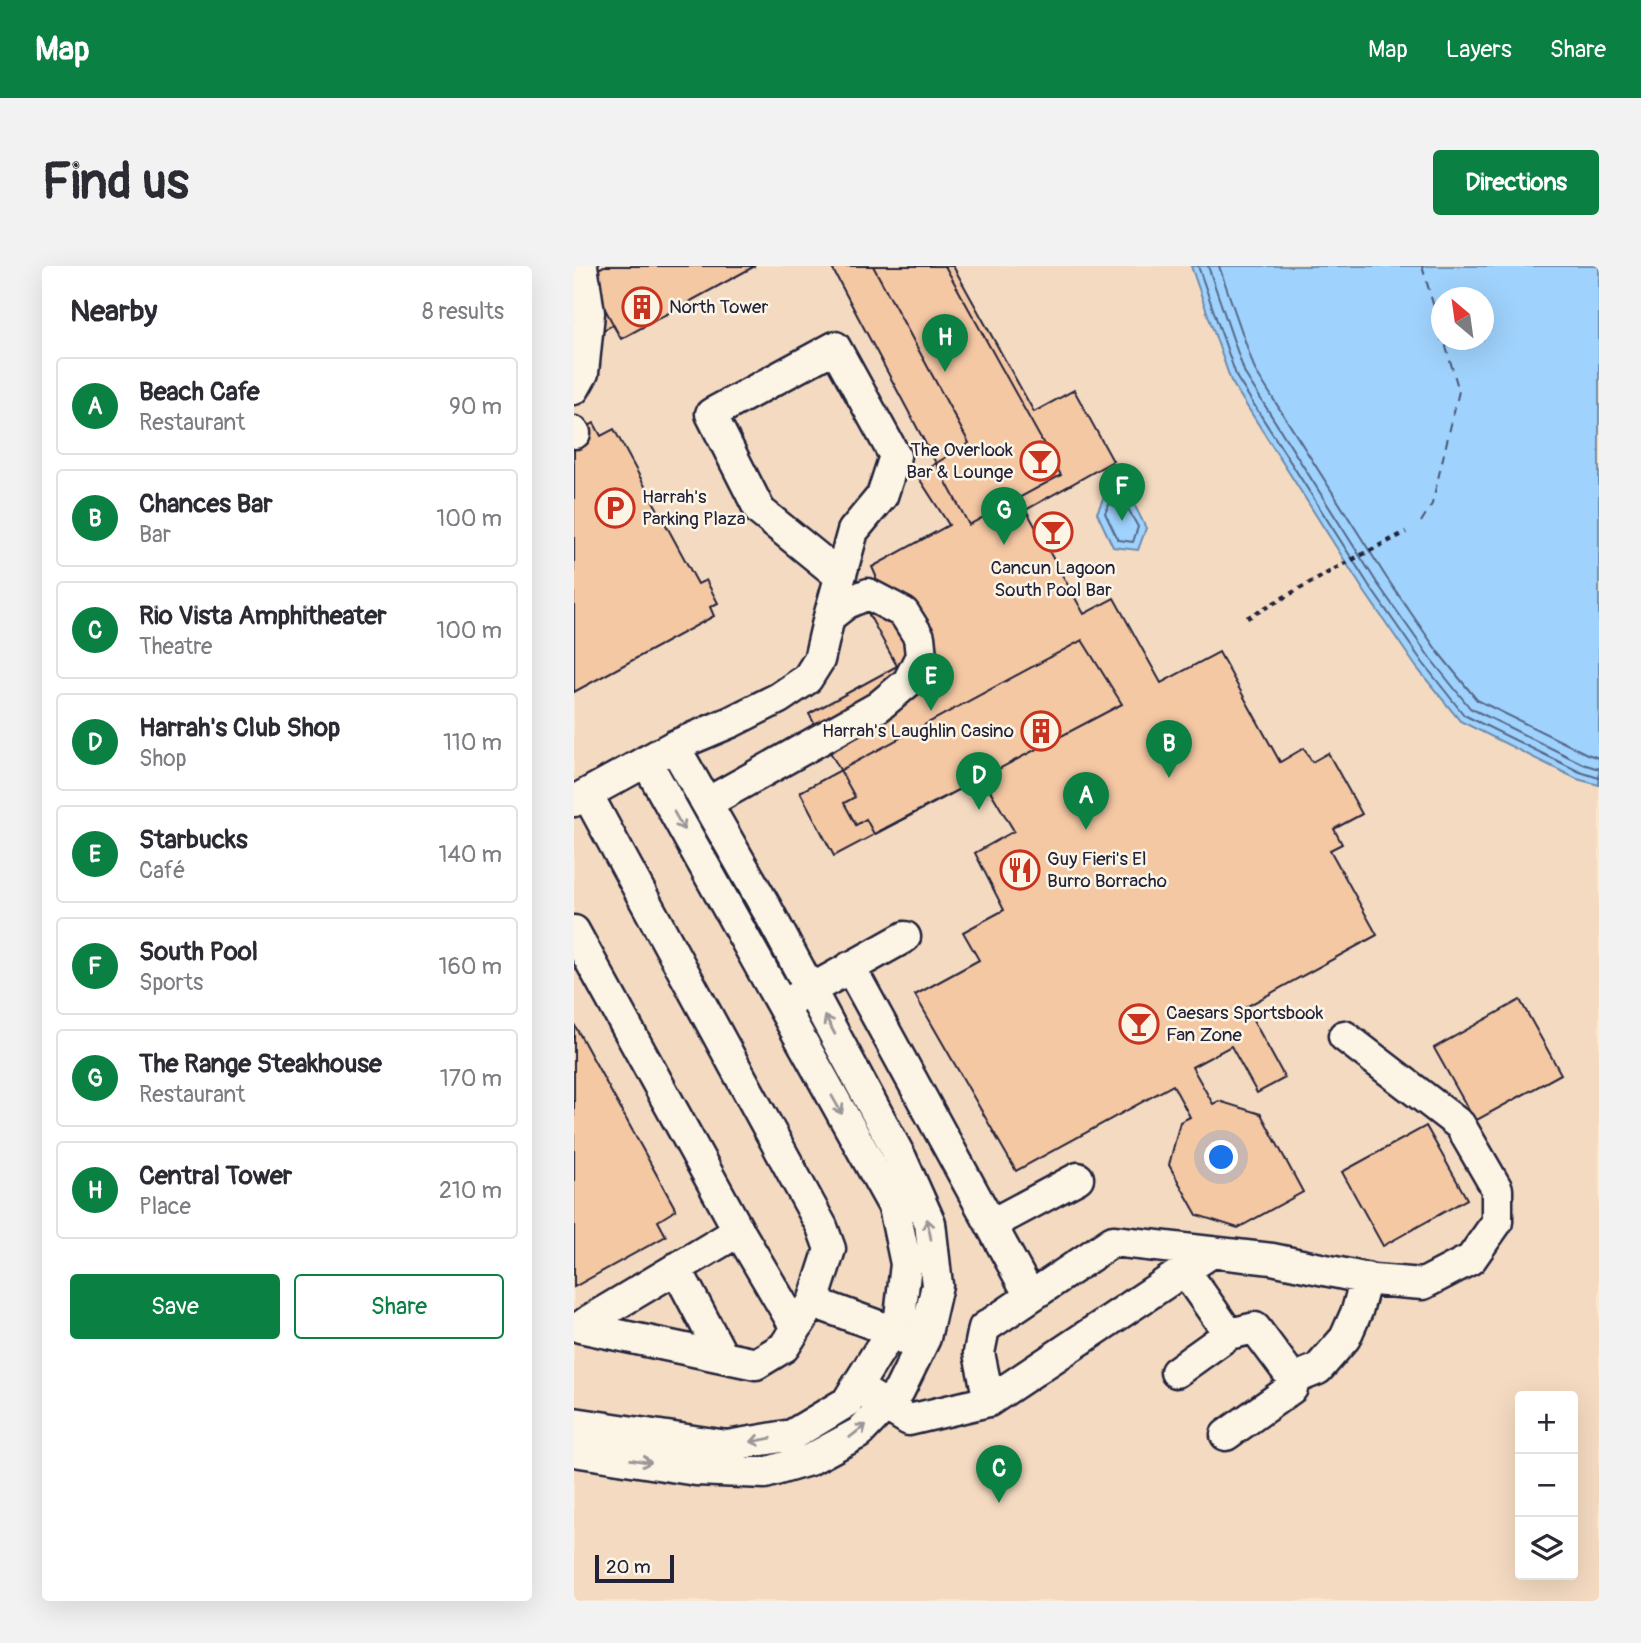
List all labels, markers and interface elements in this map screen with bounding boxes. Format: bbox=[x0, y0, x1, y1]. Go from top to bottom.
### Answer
text: Map bbox=[35, 29, 90, 70]
text: Map bbox=[1368, 35, 1408, 64]
text: Layers bbox=[1446, 35, 1512, 64]
text: Share bbox=[1550, 35, 1606, 64]
button: Directions bbox=[1433, 150, 1599, 215]
text: Find us bbox=[42, 152, 189, 213]
building icon: North Tower bbox=[621, 286, 663, 328]
north arrow bbox=[1431, 287, 1494, 350]
text: Nearby bbox=[70, 293, 157, 330]
place label: North Tower bbox=[669, 295, 768, 319]
text: 8 results bbox=[422, 297, 504, 326]
pin: H bbox=[922, 314, 968, 372]
text: Beach Cafe bbox=[139, 376, 260, 408]
text: A bbox=[88, 392, 102, 421]
text: 90 m bbox=[449, 392, 502, 421]
text: Restaurant bbox=[139, 408, 245, 437]
place label: The Overlook Bar & Lounge bbox=[906, 438, 1014, 484]
bar icon: The Overlook Bar & Lounge bbox=[1019, 440, 1061, 482]
pin: F bbox=[1099, 463, 1145, 521]
place label: Harrah's Parking Plaza bbox=[642, 485, 746, 531]
parking icon: Harrah's Parking Plaza bbox=[594, 487, 636, 529]
pin: G bbox=[981, 487, 1027, 545]
text: Chances Bar bbox=[139, 488, 273, 520]
text: B bbox=[88, 504, 102, 533]
text: 100 m bbox=[436, 504, 502, 533]
bar icon: Cancun Lagoon South Pool Bar bbox=[1032, 511, 1074, 553]
text: Bar bbox=[139, 520, 171, 549]
place label: Cancun Lagoon South Pool Bar bbox=[991, 556, 1115, 602]
text: Rio Vista Amphitheater bbox=[139, 600, 387, 632]
text: C bbox=[88, 616, 102, 645]
text: 100 m bbox=[436, 616, 502, 645]
text: Theatre bbox=[139, 632, 212, 661]
pin: E bbox=[908, 653, 954, 711]
building icon: Harrah's Laughlin Casino bbox=[1020, 710, 1062, 752]
text: Harrah's Club Shop bbox=[139, 712, 340, 744]
place label: Harrah's Laughlin Casino bbox=[822, 719, 1014, 743]
pin: B bbox=[1146, 720, 1192, 778]
text: D bbox=[88, 728, 102, 757]
text: 110 m bbox=[443, 728, 502, 757]
text: Shop bbox=[139, 744, 187, 773]
pin: D bbox=[956, 752, 1002, 810]
pin: A bbox=[1063, 772, 1109, 830]
one-way arrow bbox=[673, 810, 686, 831]
text: Starbucks bbox=[139, 824, 248, 856]
text: E bbox=[89, 840, 101, 869]
text: 140 m bbox=[439, 840, 502, 869]
place label: Guy Fieri's El Burro Borracho bbox=[1047, 847, 1167, 893]
restaurant icon: Guy Fieri's El Burro Borracho bbox=[999, 849, 1041, 891]
text: Café bbox=[139, 856, 185, 885]
text: South Pool bbox=[139, 936, 258, 968]
text: F bbox=[88, 952, 102, 981]
text: 160 m bbox=[438, 952, 502, 981]
text: Sports bbox=[139, 968, 203, 997]
place label: Caesars Sportsbook Fan Zone bbox=[1166, 1001, 1324, 1047]
bar icon: Caesars Sportsbook Fan Zone bbox=[1118, 1003, 1160, 1045]
one-way arrow bbox=[822, 1016, 836, 1036]
text: The Range Steakhouse bbox=[139, 1048, 382, 1080]
text: G bbox=[87, 1064, 103, 1093]
text: 170 m bbox=[440, 1064, 502, 1093]
text: Restaurant bbox=[139, 1080, 245, 1109]
one-way arrow bbox=[830, 1095, 844, 1115]
your location bbox=[1204, 1140, 1238, 1174]
text: Central Tower bbox=[139, 1160, 292, 1192]
text: H bbox=[88, 1176, 102, 1205]
text: 210 m bbox=[439, 1176, 502, 1205]
text: Place bbox=[139, 1192, 191, 1221]
one-way arrow bbox=[922, 1218, 936, 1241]
button: Save bbox=[70, 1274, 280, 1339]
button: Share bbox=[294, 1274, 504, 1339]
map controls bbox=[1515, 1391, 1578, 1580]
button: + bbox=[1515, 1391, 1578, 1454]
one-way arrow bbox=[849, 1424, 867, 1439]
one-way arrow bbox=[751, 1434, 773, 1448]
pin: C bbox=[976, 1445, 1022, 1503]
button: − bbox=[1515, 1454, 1578, 1517]
one-way arrow bbox=[630, 1455, 652, 1468]
button: layers bbox=[1515, 1517, 1578, 1580]
scale bar bbox=[595, 1552, 674, 1584]
text: 20 m bbox=[606, 1555, 651, 1579]

